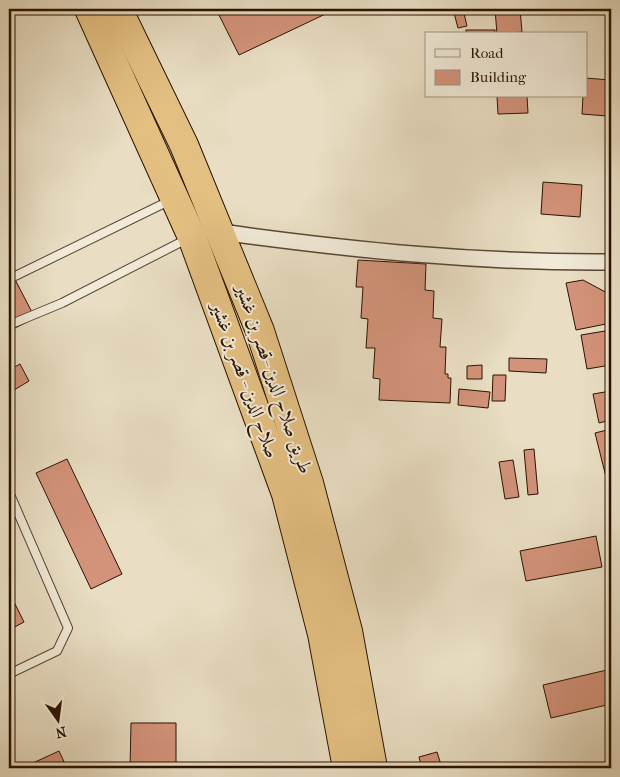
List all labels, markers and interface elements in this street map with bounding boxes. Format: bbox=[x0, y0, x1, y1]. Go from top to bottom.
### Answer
legend bbox=[425, 32, 588, 98]
text: Road bbox=[470, 44, 504, 62]
text: Building bbox=[470, 68, 527, 86]
street label: طريق صلاح الدين -قصر بن غشير bbox=[225, 280, 317, 479]
street label: صلاح الدين - قصر بن غشير bbox=[200, 297, 283, 463]
north arrow bbox=[32, 694, 82, 744]
text: N bbox=[53, 723, 68, 742]

